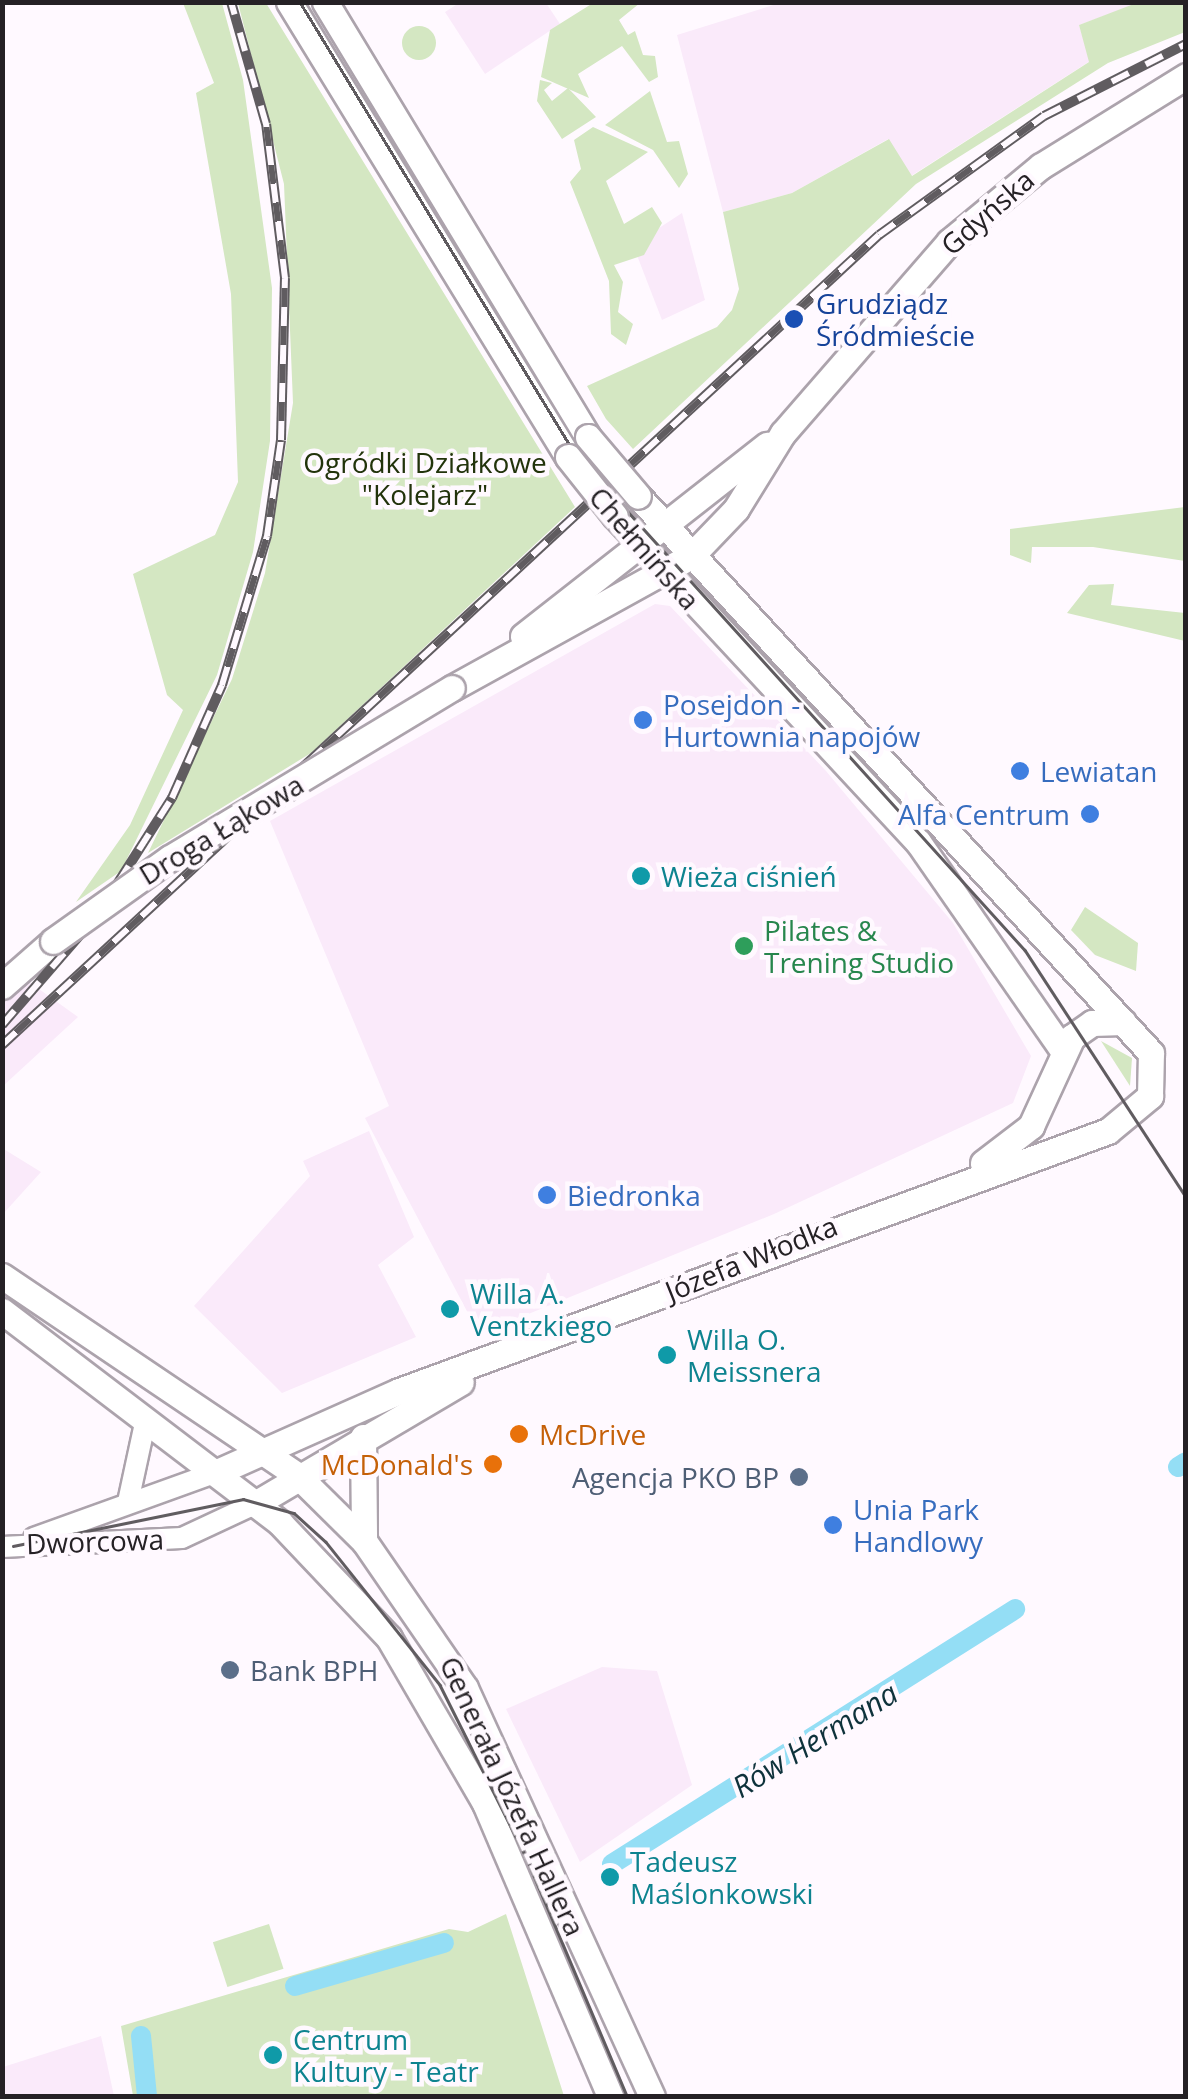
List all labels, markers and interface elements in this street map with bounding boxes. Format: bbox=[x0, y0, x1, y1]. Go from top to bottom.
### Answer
street label: Gdyńska bbox=[934, 162, 1040, 262]
place label: Grudziądz Śródmieście bbox=[816, 286, 975, 352]
marker: Grudziądz Śródmieście bbox=[781, 306, 807, 332]
park label: Ogródki Działkowe "Kolejarz" bbox=[303, 445, 547, 511]
street label: Chełmińska bbox=[583, 480, 707, 616]
place label: Posejdon - Hurtownia napojów bbox=[663, 687, 920, 753]
marker: Posejdon - Hurtownia napojów bbox=[632, 709, 654, 731]
place label: Lewiatan bbox=[1040, 754, 1157, 788]
marker: Lewiatan bbox=[1009, 760, 1031, 782]
street label: Droga Łąkowa bbox=[133, 767, 309, 891]
place label: Alfa Centrum bbox=[898, 797, 1070, 831]
marker: Alfa Centrum bbox=[1079, 803, 1101, 825]
place label: Wieża ciśnień bbox=[661, 859, 837, 893]
marker: Wieża ciśnień bbox=[630, 865, 652, 887]
place label: Pilates & Trening Studio bbox=[764, 913, 954, 979]
marker: Pilates & Trening Studio bbox=[733, 935, 755, 957]
place label: Biedronka bbox=[567, 1178, 701, 1212]
marker: Biedronka bbox=[536, 1184, 558, 1206]
street label: Józefa Włodka bbox=[660, 1208, 842, 1308]
place label: Willa A. Ventzkiego bbox=[470, 1276, 612, 1342]
marker: Willa A. Ventzkiego bbox=[439, 1298, 461, 1320]
place label: Willa O. Meissnera bbox=[687, 1322, 822, 1388]
marker: Willa O. Meissnera bbox=[656, 1344, 678, 1366]
place label: McDrive bbox=[539, 1417, 646, 1451]
marker: McDrive bbox=[508, 1423, 530, 1445]
place label: McDonald's bbox=[321, 1447, 473, 1481]
marker: McDonald's bbox=[482, 1453, 504, 1475]
place label: Agencja PKO BP bbox=[572, 1460, 779, 1494]
marker: Agencja PKO BP bbox=[788, 1466, 810, 1488]
place label: Unia Park Handlowy bbox=[853, 1492, 983, 1558]
marker: Unia Park Handlowy bbox=[822, 1514, 844, 1536]
street label: Dworcowa bbox=[26, 1522, 164, 1560]
street label: Generała Józefa Hallera bbox=[433, 1651, 593, 1941]
place label: Bank BPH bbox=[250, 1653, 378, 1687]
marker: Bank BPH bbox=[219, 1659, 241, 1681]
water label: Rów Hermana bbox=[726, 1675, 904, 1805]
place label: Tadeusz Maślonkowski bbox=[630, 1844, 814, 1910]
marker: Tadeusz Maślonkowski bbox=[599, 1866, 621, 1888]
place label: Centrum Kultury - Teatr bbox=[293, 2022, 479, 2088]
marker: Centrum Kultury - Teatr bbox=[262, 2044, 284, 2066]

